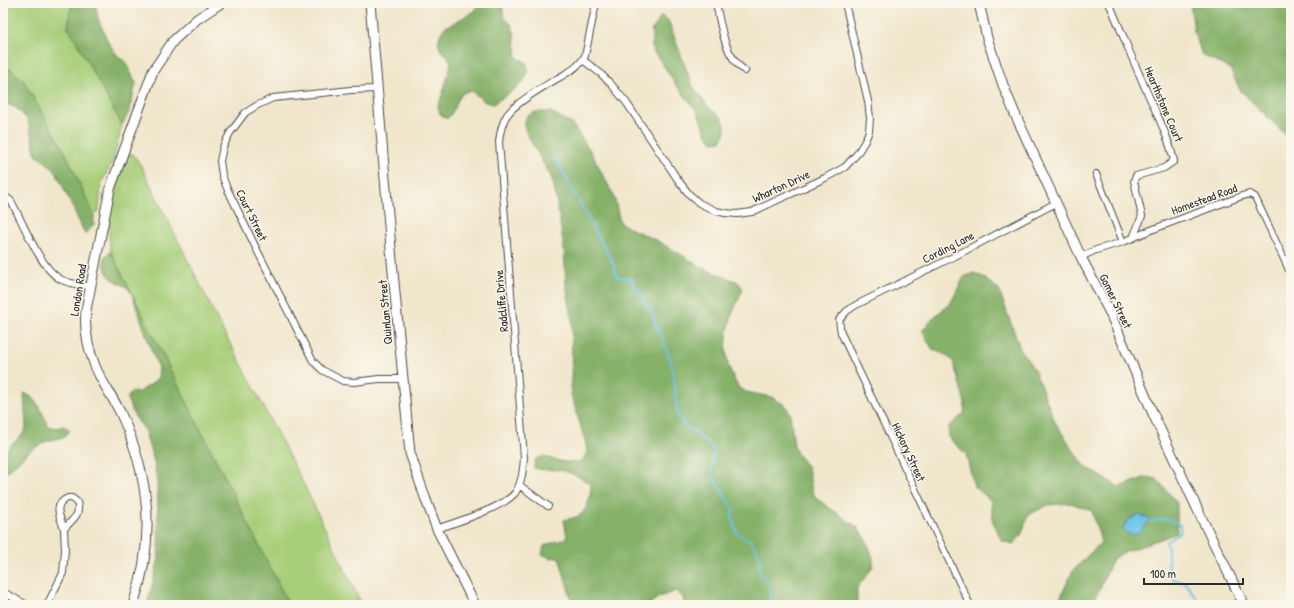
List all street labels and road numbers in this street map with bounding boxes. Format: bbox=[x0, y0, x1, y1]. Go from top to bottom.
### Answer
street label: Hearthstone Court bbox=[1140, 64, 1188, 145]
street label: Wharton Drive bbox=[750, 165, 813, 207]
street label: Homestead Road bbox=[1169, 179, 1239, 219]
street label: Court Street bbox=[232, 186, 272, 245]
street label: Cording Lane bbox=[919, 227, 977, 267]
street label: London Road bbox=[66, 263, 91, 317]
street label: Radcliffe Drive bbox=[490, 269, 512, 333]
street label: Gomer Street bbox=[1095, 271, 1137, 332]
street label: Quinlan Street bbox=[374, 278, 396, 345]
street label: Hickory Street bbox=[888, 420, 930, 485]

